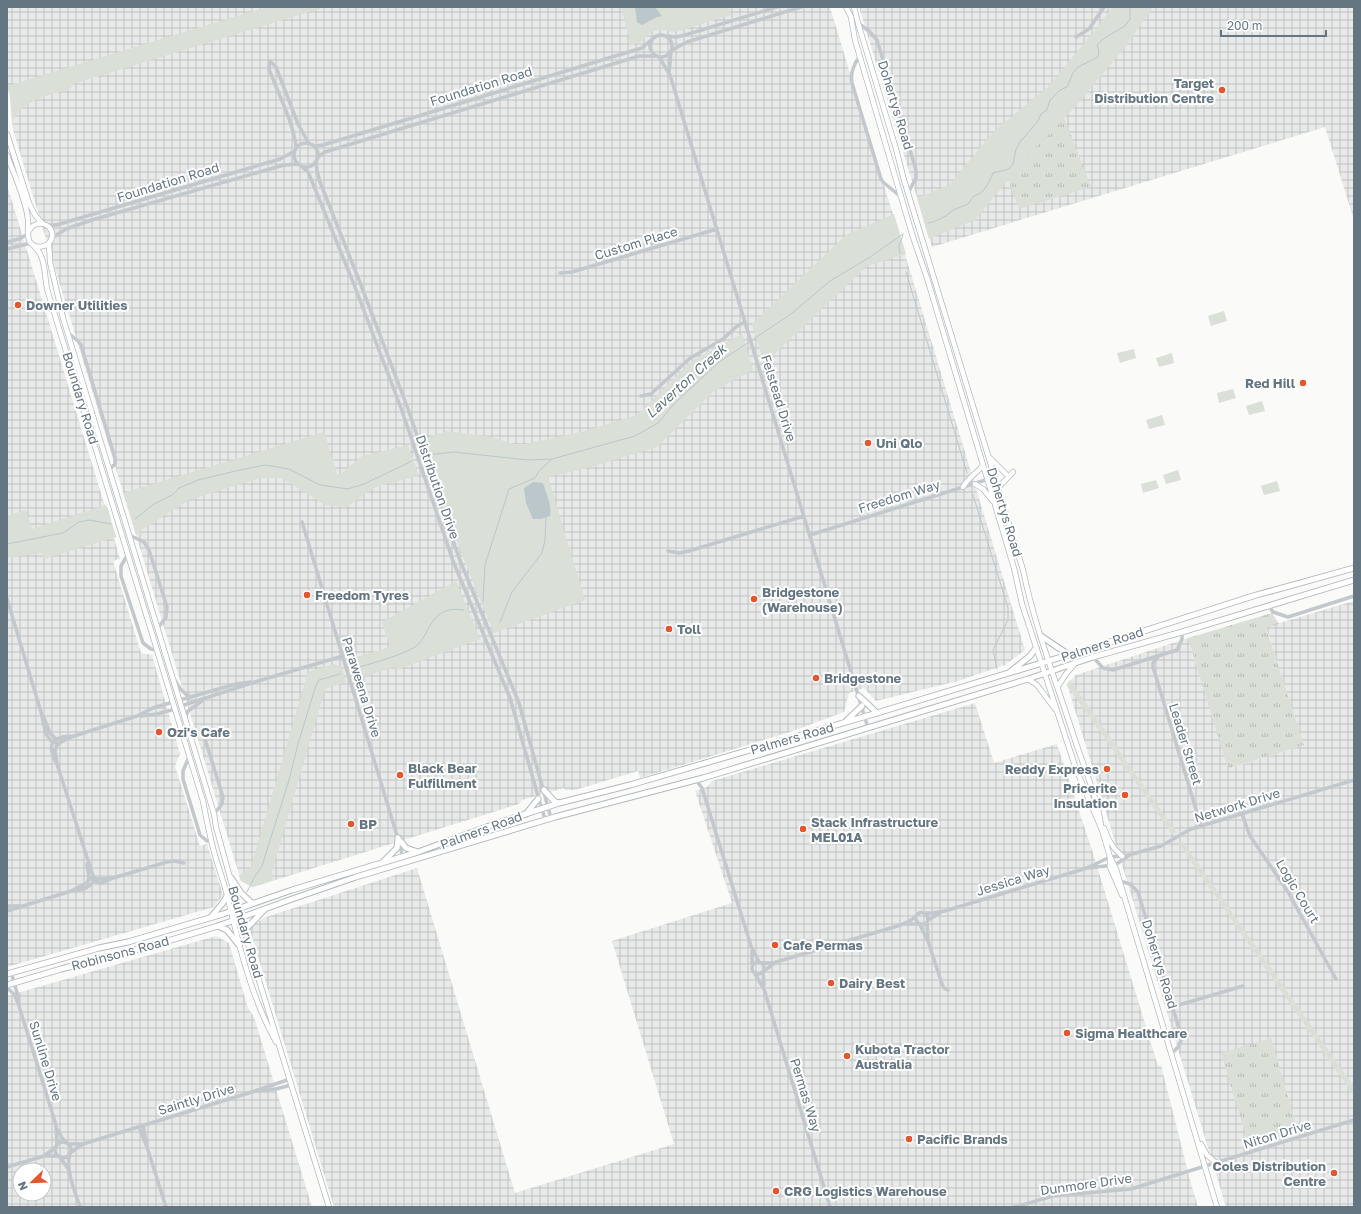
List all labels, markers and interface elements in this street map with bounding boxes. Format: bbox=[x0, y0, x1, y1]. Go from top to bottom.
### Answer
scale bar bbox=[1221, 12, 1326, 38]
text: 200 m bbox=[1227, 18, 1262, 33]
street label: Dohertys Road bbox=[875, 58, 917, 152]
street label: Foundation Road bbox=[428, 63, 534, 109]
place label: Target Distribution Centre bbox=[1094, 75, 1214, 106]
marker: Target Distribution Centre bbox=[1217, 85, 1227, 95]
street label: Foundation Road bbox=[115, 159, 221, 205]
street label: Custom Place bbox=[593, 223, 679, 263]
place label: Downer Utilities bbox=[26, 297, 128, 313]
marker: Downer Utilities bbox=[13, 300, 23, 310]
water label: Laverton Creek bbox=[642, 339, 731, 421]
street label: Boundary Road bbox=[59, 350, 103, 446]
street label: Felstead Drive bbox=[758, 353, 800, 443]
place label: Red Hill bbox=[1245, 375, 1296, 391]
marker: Red Hill bbox=[1298, 378, 1308, 388]
street label: Distribution Drive bbox=[413, 433, 463, 541]
place label: Uni Qlo bbox=[876, 435, 922, 451]
marker: Uni Qlo bbox=[863, 438, 873, 448]
street label: Dohertys Road bbox=[984, 465, 1026, 559]
street label: Freedom Way bbox=[856, 476, 942, 516]
place label: Bridgestone (Warehouse) bbox=[762, 584, 843, 615]
place label: Freedom Tyres bbox=[315, 587, 409, 603]
marker: Freedom Tyres bbox=[302, 590, 312, 600]
marker: Bridgestone (Warehouse) bbox=[749, 594, 759, 604]
place label: Toll bbox=[677, 621, 702, 637]
street label: Palmers Road bbox=[1059, 623, 1145, 665]
marker: Toll bbox=[664, 624, 674, 634]
street label: Paraweena Drive bbox=[339, 635, 385, 739]
place label: Bridgestone bbox=[824, 670, 902, 686]
marker: Bridgestone bbox=[811, 673, 821, 683]
street label: Leader Street bbox=[1166, 701, 1206, 787]
street label: Palmers Road bbox=[748, 718, 836, 758]
place label: Ozi's Cafe bbox=[167, 724, 230, 740]
marker: Ozi's Cafe bbox=[154, 727, 164, 737]
place label: Black Bear Fulfillment bbox=[408, 760, 477, 791]
place label: Reddy Express bbox=[1005, 761, 1099, 777]
marker: Reddy Express bbox=[1102, 764, 1112, 774]
marker: Black Bear Fulfillment bbox=[395, 770, 405, 780]
place label: Pricerite Insulation bbox=[1053, 780, 1117, 811]
street label: Network Drive bbox=[1192, 784, 1282, 826]
marker: Pricerite Insulation bbox=[1120, 790, 1130, 800]
street label: Palmers Road bbox=[438, 808, 524, 852]
place label: Stack Infrastructure MEL01A bbox=[811, 814, 939, 845]
place label: BP bbox=[359, 816, 377, 832]
marker: BP bbox=[346, 819, 356, 829]
marker: Stack Infrastructure MEL01A bbox=[798, 824, 808, 834]
street label: Logic Court bbox=[1273, 856, 1323, 926]
street label: Jessica Way bbox=[974, 861, 1052, 899]
street label: Boundary Road bbox=[225, 884, 267, 980]
street label: Dohertys Road bbox=[1139, 917, 1181, 1011]
street label: Robinsons Road bbox=[69, 932, 171, 974]
place label: Cafe Permas bbox=[783, 937, 863, 953]
marker: Cafe Permas bbox=[770, 940, 780, 950]
place label: Dairy Best bbox=[839, 975, 905, 991]
marker: Dairy Best bbox=[826, 978, 836, 988]
street label: Sunline Drive bbox=[26, 1019, 66, 1103]
place label: Sigma Healthcare bbox=[1075, 1025, 1188, 1041]
marker: Sigma Healthcare bbox=[1062, 1028, 1072, 1038]
place label: Kubota Tractor Australia bbox=[855, 1041, 950, 1072]
marker: Kubota Tractor Australia bbox=[842, 1051, 852, 1061]
street label: Permas Way bbox=[787, 1056, 825, 1135]
street label: Saintly Drive bbox=[156, 1080, 236, 1118]
street label: Niton Drive bbox=[1241, 1116, 1313, 1152]
place label: Pacific Brands bbox=[917, 1131, 1008, 1147]
marker: Pacific Brands bbox=[904, 1134, 914, 1144]
place label: Coles Distribution Centre bbox=[1212, 1158, 1326, 1189]
north arrow bbox=[12, 1162, 52, 1202]
marker: Coles Distribution Centre bbox=[1329, 1168, 1339, 1178]
street label: Dunmore Drive bbox=[1039, 1170, 1133, 1198]
text: N bbox=[15, 1180, 30, 1192]
place label: CRG Logistics Warehouse bbox=[784, 1183, 947, 1199]
marker: CRG Logistics Warehouse bbox=[771, 1186, 781, 1196]

